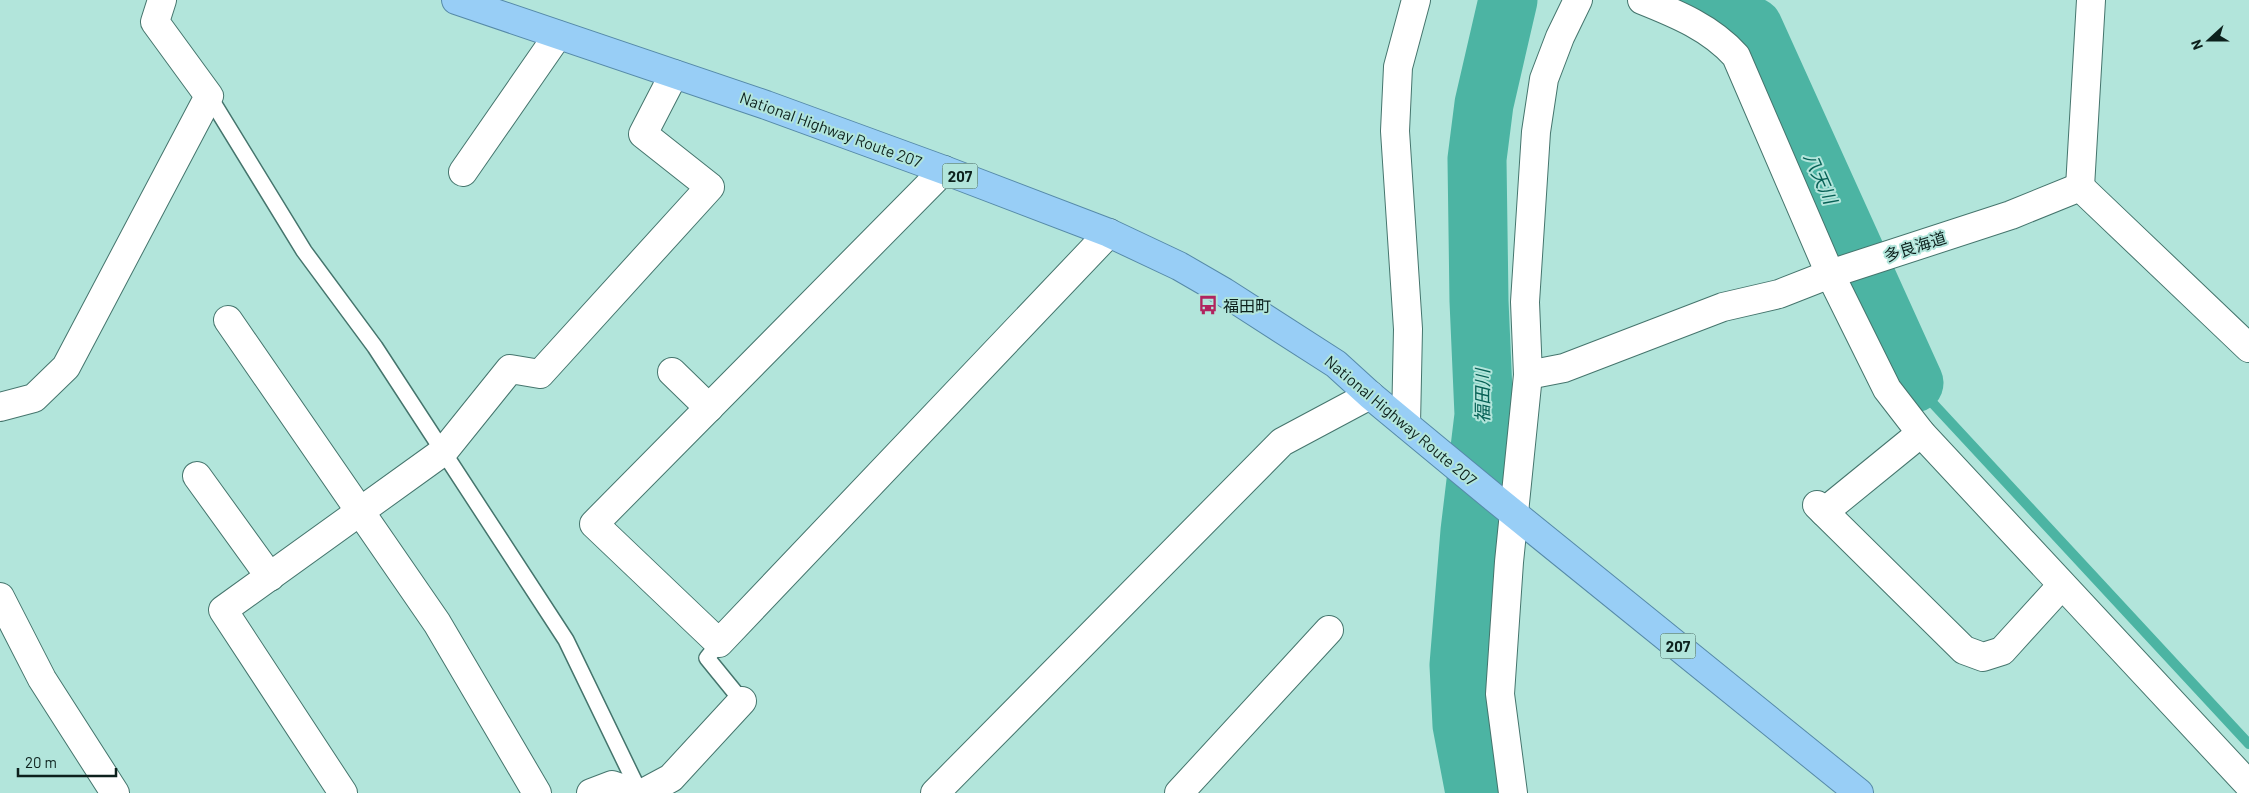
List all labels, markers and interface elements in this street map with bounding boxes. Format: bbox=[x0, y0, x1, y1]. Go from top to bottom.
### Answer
north arrow bbox=[2184, 15, 2234, 65]
text: N bbox=[2187, 37, 2206, 52]
street label: National Highway Route 207 bbox=[737, 87, 925, 171]
water label: 八天川 bbox=[1800, 149, 1843, 209]
road number: 207 bbox=[942, 164, 978, 188]
street label: 多良海道 bbox=[1882, 227, 1948, 265]
bus stop icon: 福田町 bbox=[1197, 294, 1219, 316]
place label: 福田町 bbox=[1223, 296, 1271, 315]
street label: National Highway Route 207 bbox=[1321, 351, 1481, 489]
water label: 福田川 bbox=[1471, 367, 1493, 423]
road number: 207 bbox=[1660, 634, 1696, 658]
scale bar bbox=[18, 746, 115, 778]
text: 20 m bbox=[25, 753, 57, 771]

